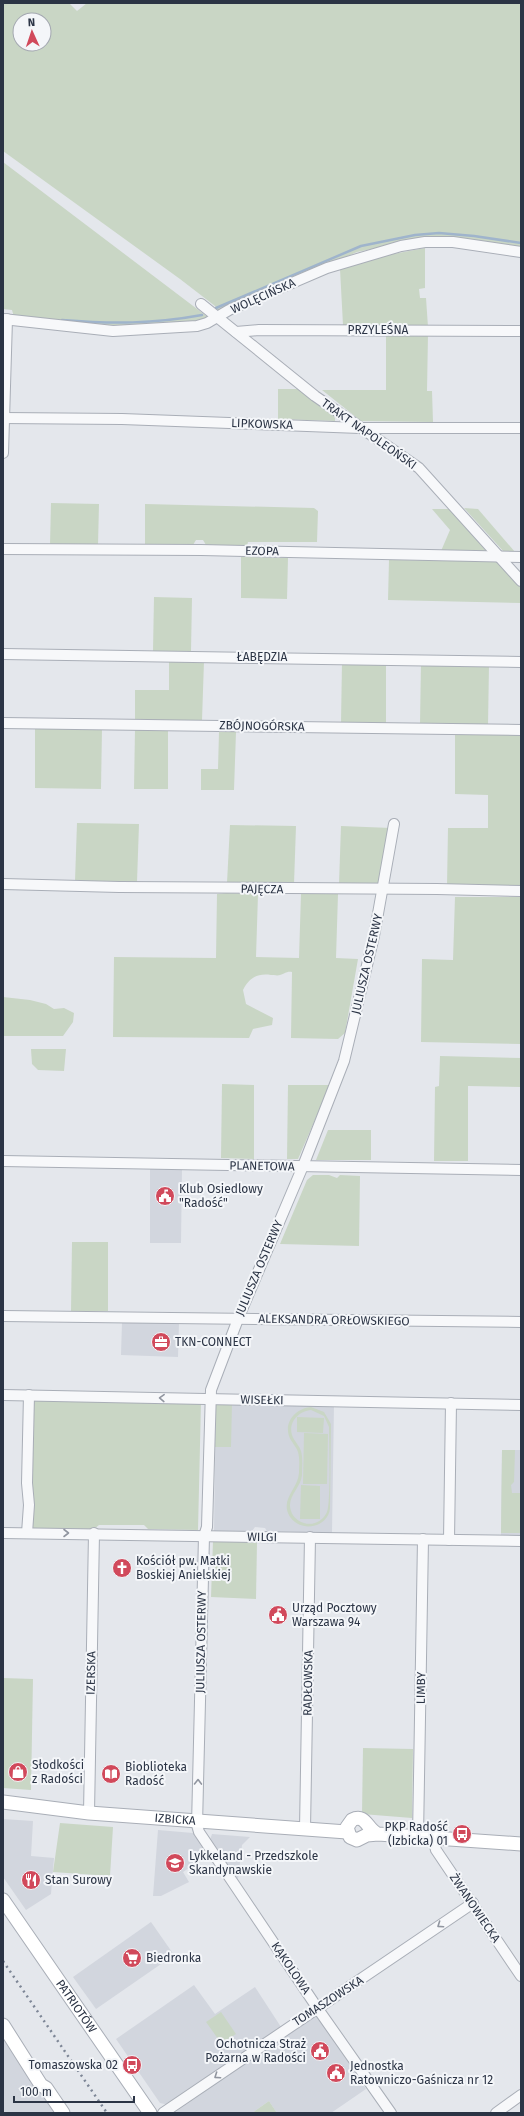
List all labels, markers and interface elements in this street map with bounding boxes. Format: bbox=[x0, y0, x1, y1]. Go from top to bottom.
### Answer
north arrow bbox=[12, 12, 52, 52]
text: N bbox=[28, 16, 35, 29]
street label: WOLĘCIŃSKA bbox=[228, 275, 298, 317]
street label: PRZYLEŚNA bbox=[348, 322, 409, 337]
street label: TRAKT NAPOLEOŃSKI bbox=[319, 395, 420, 472]
street label: LIPKOWSKA bbox=[231, 416, 293, 432]
street label: EZOPA bbox=[245, 544, 279, 558]
street label: ŁABĘDZIA bbox=[237, 650, 288, 664]
street label: ZBÓJNOGÓRSKA bbox=[219, 717, 305, 734]
street label: PAJĘCZA bbox=[240, 882, 284, 896]
street label: JULIUSZA OSTERWY bbox=[349, 912, 385, 1016]
street label: PLANETOWA bbox=[229, 1158, 295, 1174]
place label: Klub Osiedlowy "Radość" bbox=[179, 1182, 263, 1210]
public building icon: Klub Osiedlowy "Radość" bbox=[154, 1185, 176, 1207]
street label: JULIUSZA OSTERWY bbox=[233, 1218, 286, 1318]
street label: ALEKSANDRA ORŁOWSKIEGO bbox=[258, 1312, 410, 1328]
office icon: TKN-CONNECT bbox=[150, 1331, 172, 1353]
place label: TKN-CONNECT bbox=[175, 1335, 252, 1349]
street label: WISEŁKI bbox=[240, 1393, 284, 1407]
one-way arrow bbox=[159, 1394, 165, 1402]
one-way arrow bbox=[63, 1529, 69, 1537]
street label: WILGI bbox=[247, 1530, 277, 1544]
place label: Kościół pw. Matki Boskiej Anielskiej bbox=[136, 1554, 231, 1582]
church icon: Kościół pw. Matki Boskiej Anielskiej bbox=[111, 1557, 133, 1579]
street label: JULIUSZA OSTERWY bbox=[193, 1590, 209, 1693]
place label: Urząd Pocztowy Warszawa 94 bbox=[292, 1601, 377, 1629]
public building icon: Urząd Pocztowy Warszawa 94 bbox=[267, 1604, 289, 1626]
street label: RADŁOWSKA bbox=[300, 1650, 316, 1716]
street label: IZERSKA bbox=[84, 1651, 98, 1695]
street label: LIMBY bbox=[414, 1671, 428, 1704]
place label: Słodkości z Radości bbox=[32, 1758, 84, 1786]
place label: Bioblioteka Radość bbox=[125, 1760, 187, 1788]
shop icon: Słodkości z Radości bbox=[7, 1761, 29, 1783]
library icon: Bioblioteka Radość bbox=[100, 1763, 122, 1785]
one-way arrow bbox=[194, 1779, 202, 1785]
street label: IZBICKA bbox=[154, 1811, 196, 1828]
place label: PKP Radość (Izbicka) 01 bbox=[385, 1820, 448, 1848]
bus stop icon: PKP Radość (Izbicka) 01 bbox=[451, 1823, 473, 1845]
place label: Lykkeland - Przedszkole Skandynawskie bbox=[189, 1849, 318, 1877]
school or university icon: Lykkeland - Przedszkole Skandynawskie bbox=[164, 1852, 186, 1874]
restaurant icon: Stan Surowy bbox=[20, 1869, 42, 1891]
street label: ŻWANOWIECKA bbox=[447, 1870, 504, 1945]
place label: Stan Surowy bbox=[45, 1873, 112, 1887]
one-way arrow bbox=[438, 1920, 445, 1927]
street label: KĄKOLOWA bbox=[269, 1939, 314, 1997]
supermarket icon: Biedronka bbox=[121, 1947, 143, 1969]
place label: Biedronka bbox=[146, 1951, 201, 1965]
street label: TOMASZOWSKA bbox=[290, 1973, 366, 2029]
street label: PATRIOTÓW bbox=[53, 1977, 100, 2036]
place label: Ochotnicza Straż Pożarna w Radości bbox=[205, 2037, 306, 2065]
public building icon: Ochotnicza Straż Pożarna w Radości bbox=[309, 2040, 331, 2062]
bus stop icon: Tomaszowska 02 bbox=[121, 2054, 143, 2076]
place label: Tomaszowska 02 bbox=[29, 2058, 118, 2072]
place label: Jednostka Ratowniczo-Gaśnicza nr 12 bbox=[350, 2059, 493, 2087]
public building icon: Jednostka Ratowniczo-Gaśnicza nr 12 bbox=[325, 2062, 347, 2084]
one-way arrow bbox=[214, 2071, 221, 2079]
scale bar bbox=[14, 2078, 134, 2104]
text: 100 m bbox=[20, 2085, 52, 2099]

